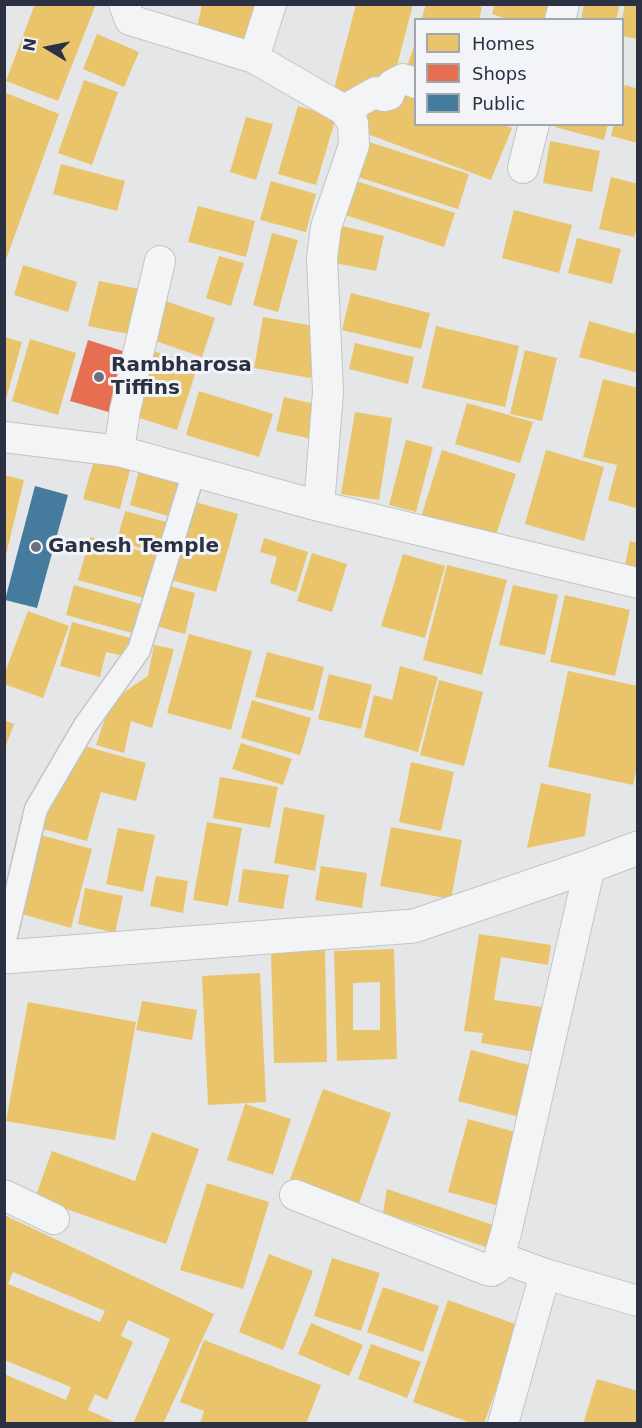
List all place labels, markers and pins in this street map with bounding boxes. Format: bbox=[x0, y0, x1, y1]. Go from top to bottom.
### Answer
place label: Rambharosa Tiffins bbox=[111, 354, 252, 401]
marker: Rambharosa Tiffins bbox=[92, 370, 106, 384]
place label: Ganesh Temple bbox=[48, 535, 219, 559]
marker: Ganesh Temple bbox=[29, 540, 43, 554]

